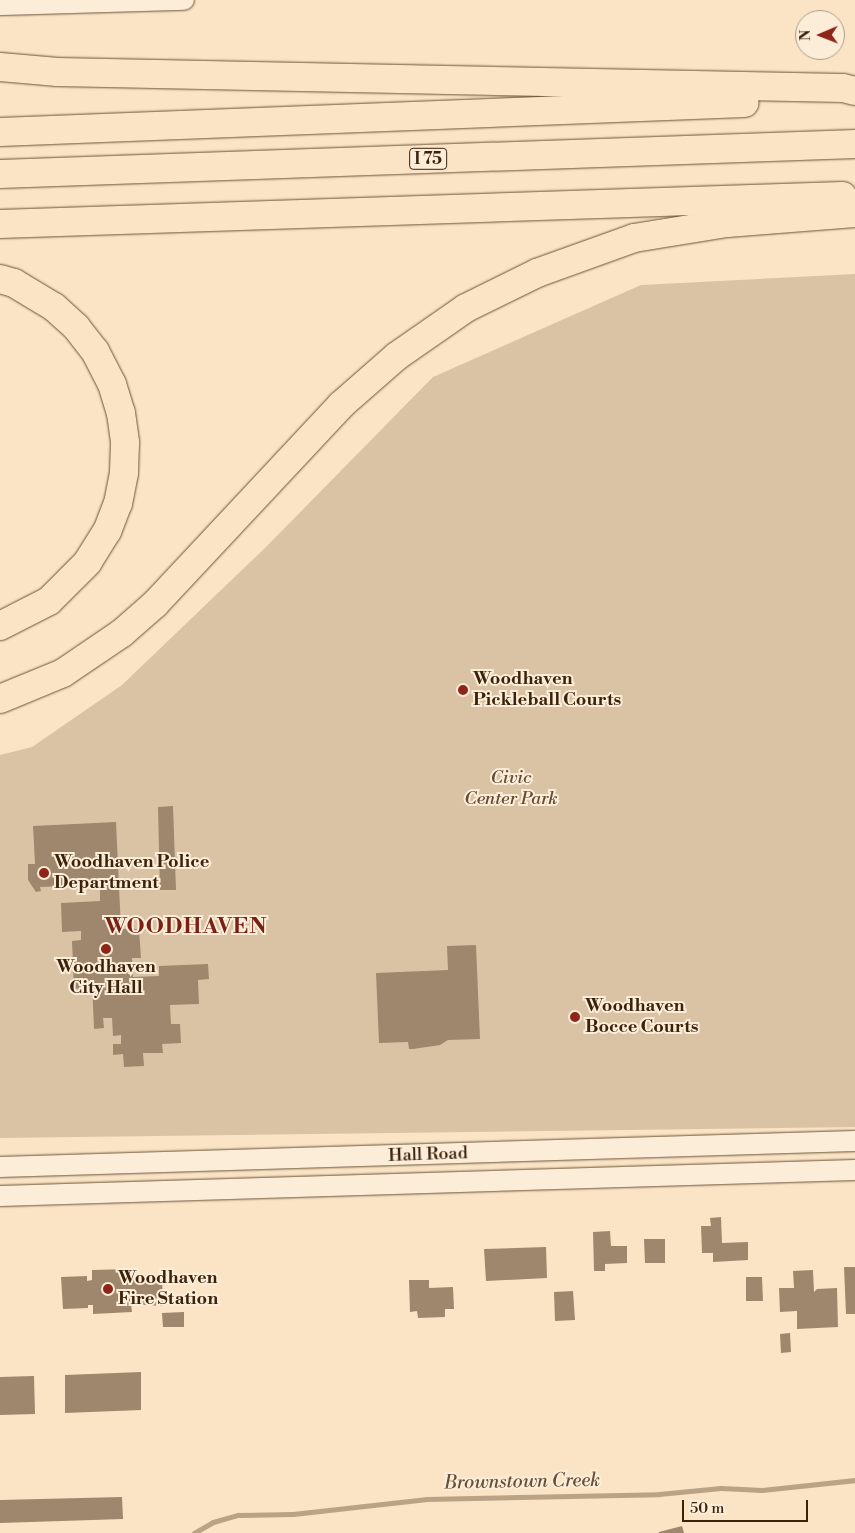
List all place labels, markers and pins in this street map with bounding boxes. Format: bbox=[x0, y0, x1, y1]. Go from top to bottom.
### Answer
place label: Woodhaven Pickleball Courts bbox=[473, 669, 621, 712]
marker: Woodhaven Pickleball Courts bbox=[457, 684, 469, 696]
place label: Woodhaven Police Department bbox=[54, 852, 209, 894]
marker: Woodhaven Police Department bbox=[38, 867, 50, 879]
marker: Woodhaven City Hall bbox=[100, 943, 112, 955]
place label: Woodhaven City Hall bbox=[56, 957, 156, 1000]
place label: Woodhaven Bocce Courts bbox=[585, 996, 698, 1038]
marker: Woodhaven Bocce Courts bbox=[569, 1011, 581, 1023]
place label: Woodhaven Fire Station bbox=[118, 1268, 218, 1310]
marker: Woodhaven Fire Station bbox=[102, 1283, 114, 1295]

